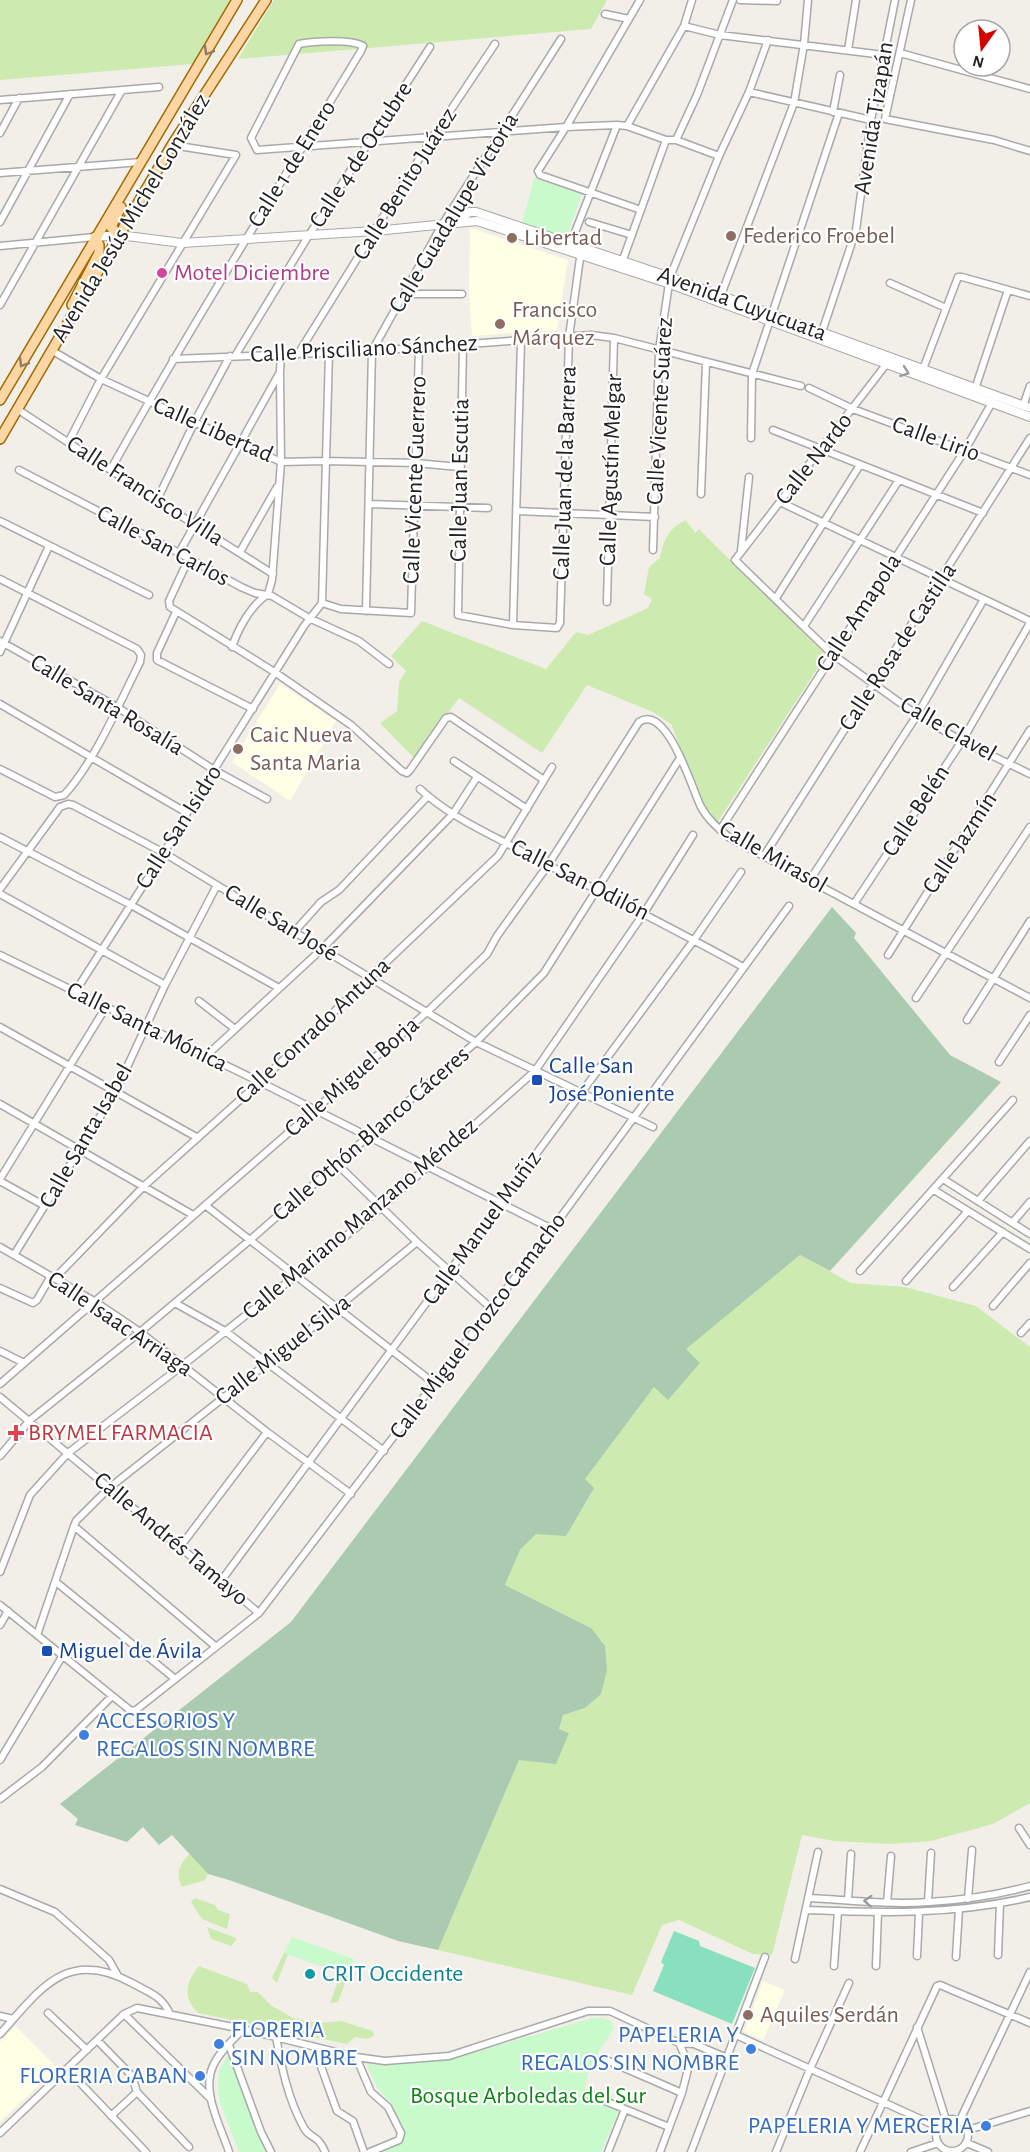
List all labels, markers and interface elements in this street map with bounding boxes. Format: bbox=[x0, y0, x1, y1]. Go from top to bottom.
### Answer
north arrow bbox=[952, 18, 1012, 78]
street label: Avenida Tizapán bbox=[850, 40, 898, 196]
one-way arrow bbox=[204, 44, 215, 55]
text: N bbox=[971, 52, 986, 71]
street label: Calle 4 de Octubre bbox=[305, 78, 417, 232]
street label: Avenida Jesús Michel González bbox=[47, 90, 215, 346]
street label: Calle 1 de Enero bbox=[244, 96, 340, 232]
street label: Calle Benito Juárez bbox=[349, 104, 461, 264]
street label: Calle Guadalupe Victoria bbox=[385, 109, 523, 317]
place label: Federico Froebel bbox=[743, 224, 895, 248]
place label: Libertad bbox=[524, 226, 602, 250]
marker: Federico Froebel bbox=[724, 229, 738, 243]
marker: Libertad bbox=[505, 231, 519, 245]
place label: Motel Diciembre bbox=[174, 261, 330, 285]
street label: Avenida Cuyucuata bbox=[654, 262, 830, 346]
marker: Motel Diciembre bbox=[155, 266, 169, 280]
place label: Francisco Márquez bbox=[512, 298, 597, 350]
street label: Calle Vicente Suárez bbox=[643, 316, 677, 505]
marker: Francisco Márquez bbox=[493, 317, 507, 331]
street label: Calle Prisciliano Sánchez bbox=[250, 331, 478, 367]
one-way arrow bbox=[18, 357, 30, 367]
street label: Calle Juan de la Barrera bbox=[549, 365, 581, 581]
one-way arrow bbox=[899, 365, 910, 377]
street label: Calle Agustín Melgar bbox=[596, 373, 626, 567]
street label: Calle Vicente Guerrero bbox=[399, 376, 431, 584]
street label: Calle Libertad bbox=[149, 393, 277, 467]
street label: Calle Juan Escutia bbox=[447, 398, 473, 562]
street label: Calle Nardo bbox=[771, 409, 857, 509]
street label: Calle Lirio bbox=[889, 412, 983, 466]
street label: Calle Francisco Villa bbox=[62, 431, 228, 551]
street label: Calle San Carlos bbox=[93, 501, 233, 591]
street label: Calle Amapola bbox=[812, 550, 906, 676]
street label: Calle Rosa de Castilla bbox=[835, 559, 961, 735]
street label: Calle Santa Rosalía bbox=[26, 650, 188, 760]
street label: Calle Clavel bbox=[896, 692, 1000, 766]
place label: Caic Nueva Santa Maria bbox=[250, 723, 361, 775]
marker: Caic Nueva Santa Maria bbox=[231, 742, 245, 756]
street label: Calle San Isidro bbox=[131, 761, 227, 893]
street label: Calle Belén bbox=[878, 761, 954, 861]
street label: Calle Jazmín bbox=[918, 788, 1002, 898]
street label: Calle Mirasol bbox=[715, 817, 831, 897]
street label: Calle San Odilón bbox=[507, 835, 653, 925]
street label: Calle San José bbox=[220, 880, 342, 966]
street label: Calle Conrado Antuna bbox=[231, 953, 395, 1109]
street label: Calle Santa Mónica bbox=[63, 978, 231, 1076]
street label: Calle Miguel Borja bbox=[280, 1012, 424, 1142]
street label: Calle Othón Blanco Cáceres bbox=[268, 1042, 474, 1226]
place label: Calle San José Poniente bbox=[549, 1054, 675, 1106]
street label: Calle Santa Isabel bbox=[35, 1060, 137, 1212]
marker: Calle San José Poniente bbox=[530, 1073, 544, 1087]
street label: Calle Mariano Manzano Méndez bbox=[238, 1114, 482, 1324]
street label: Calle Manuel Muñiz bbox=[418, 1146, 546, 1310]
street label: Calle Miguel Orozco Camacho bbox=[385, 1209, 571, 1443]
street label: Calle Isaac Arriaga bbox=[43, 1267, 197, 1381]
street label: Calle Miguel Silva bbox=[211, 1290, 355, 1410]
place label: BRYMEL FARMACIA bbox=[28, 1421, 213, 1445]
marker: BRYMEL FARMACIA bbox=[9, 1426, 23, 1440]
street label: Calle Andrés Tamayo bbox=[89, 1468, 253, 1610]
place label: Miguel de Ávila bbox=[59, 1637, 202, 1663]
marker: Miguel de Ávila bbox=[40, 1644, 54, 1658]
place label: ACCESORIOS Y REGALOS SIN NOMBRE bbox=[96, 1709, 315, 1761]
marker: ACCESORIOS Y REGALOS SIN NOMBRE bbox=[77, 1728, 91, 1742]
one-way arrow bbox=[863, 1895, 872, 1908]
place label: CRIT Occidente bbox=[322, 1962, 463, 1986]
marker: CRIT Occidente bbox=[303, 1967, 317, 1981]
place label: Aquiles Serdán bbox=[760, 2003, 899, 2027]
marker: Aquiles Serdán bbox=[741, 2008, 755, 2022]
place label: FLORERIA SIN NOMBRE bbox=[231, 2018, 357, 2070]
place label: PAPELERIA Y REGALOS SIN NOMBRE bbox=[520, 2023, 739, 2075]
marker: FLORERIA SIN NOMBRE bbox=[212, 2037, 226, 2051]
marker: PAPELERIA Y REGALOS SIN NOMBRE bbox=[744, 2042, 758, 2056]
place label: FLORERIA GABAN bbox=[19, 2064, 188, 2088]
marker: FLORERIA GABAN bbox=[193, 2069, 207, 2083]
park label: Bosque Arboledas del Sur bbox=[410, 2084, 646, 2108]
place label: PAPELERIA Y MERCERIA bbox=[748, 2114, 974, 2138]
marker: PAPELERIA Y MERCERIA bbox=[979, 2119, 993, 2133]

